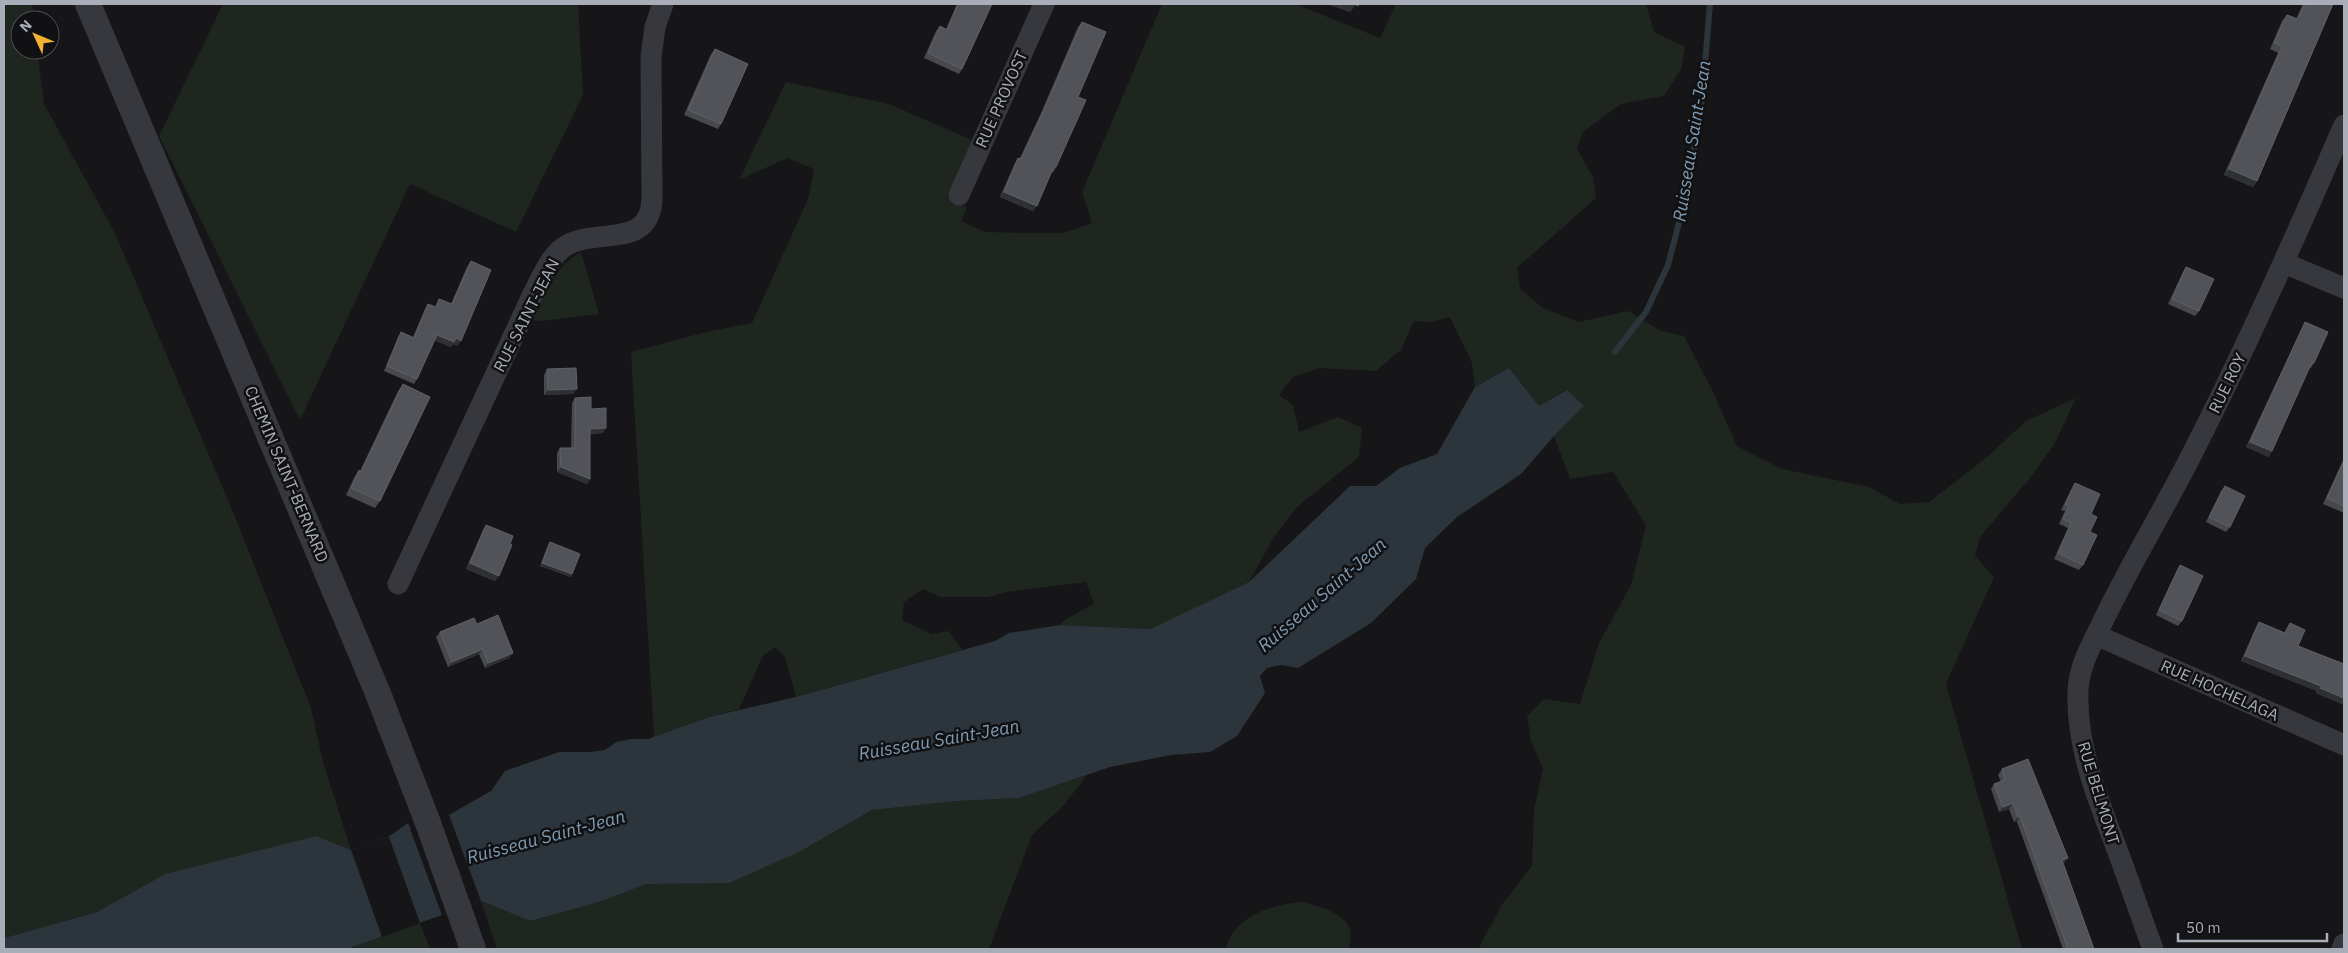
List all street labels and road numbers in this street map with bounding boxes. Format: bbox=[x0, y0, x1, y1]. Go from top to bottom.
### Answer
street label: RUE PROVOST bbox=[971, 47, 1031, 151]
street label: RUE SAINT-JEAN bbox=[489, 255, 563, 375]
street label: RUE ROY bbox=[2204, 349, 2250, 416]
street label: CHEMIN SAINT-BERNARD bbox=[241, 383, 333, 565]
street label: RUE HOCHELAGA bbox=[2158, 655, 2282, 725]
street label: RUE BELMONT bbox=[2074, 739, 2124, 847]

